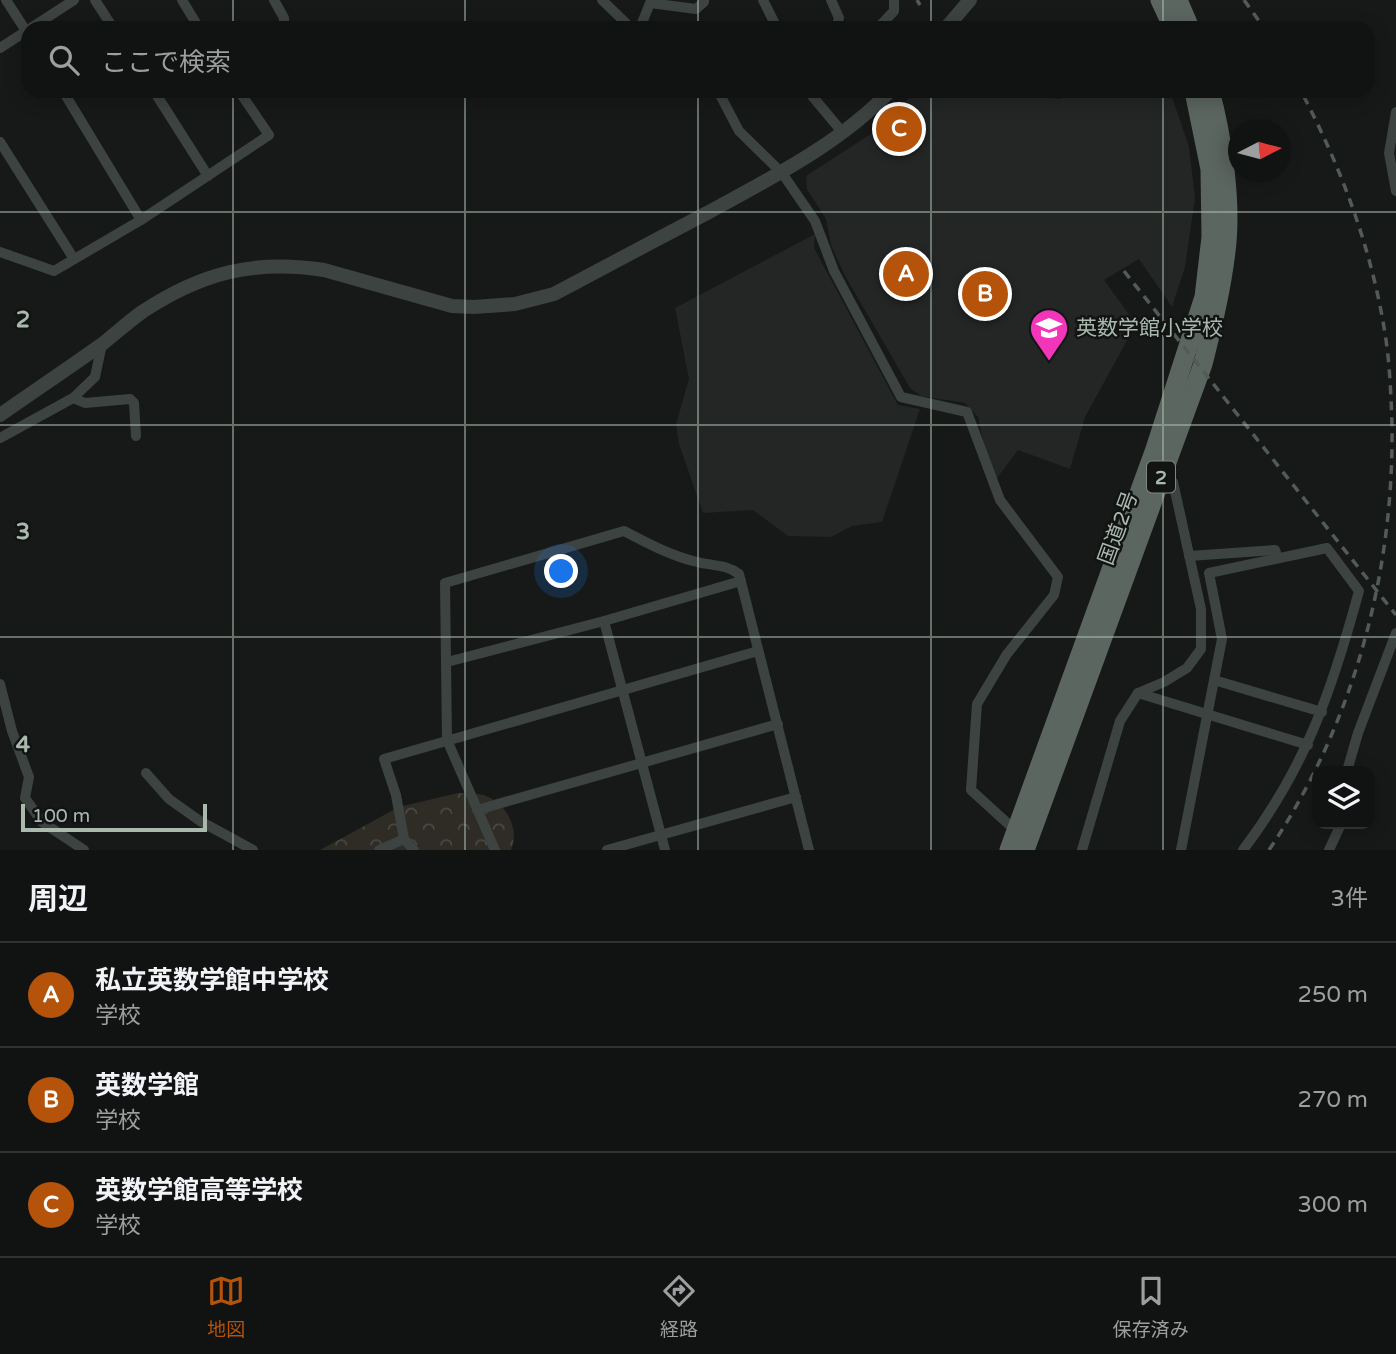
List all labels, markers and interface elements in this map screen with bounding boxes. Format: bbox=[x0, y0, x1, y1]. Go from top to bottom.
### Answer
search box bbox=[21, 21, 1375, 98]
icon: search bbox=[45, 41, 83, 79]
text: ここで検索 bbox=[101, 47, 231, 78]
pin: C bbox=[876, 103, 922, 155]
north arrow bbox=[1228, 119, 1291, 182]
pin: A bbox=[883, 248, 929, 300]
pin: B bbox=[962, 268, 1008, 320]
text: 2 bbox=[16, 306, 30, 334]
school or university icon: 英数学館小学校 bbox=[1028, 307, 1070, 362]
place label: 英数学館小学校 bbox=[1076, 316, 1223, 341]
road number: 2 bbox=[1147, 462, 1175, 492]
street label: 国道2号 bbox=[1094, 488, 1143, 568]
text: 3 bbox=[16, 518, 30, 546]
your location bbox=[544, 554, 578, 588]
text: 4 bbox=[16, 731, 31, 759]
map controls bbox=[1312, 766, 1375, 829]
button: layers bbox=[1312, 766, 1375, 829]
scale bar bbox=[21, 801, 206, 833]
text: 100 m bbox=[32, 805, 90, 827]
text: 周辺 bbox=[28, 881, 88, 918]
text: 3件 bbox=[1331, 885, 1368, 913]
text: 私立英数学館中学校 bbox=[95, 965, 329, 996]
text: A bbox=[42, 981, 60, 1009]
text: 250 m bbox=[1298, 981, 1368, 1009]
text: 学校 bbox=[95, 1002, 141, 1030]
text: 英数学館 bbox=[95, 1070, 199, 1101]
text: B bbox=[43, 1086, 59, 1114]
text: 270 m bbox=[1298, 1086, 1368, 1114]
text: 学校 bbox=[95, 1107, 141, 1135]
text: 英数学館高等学校 bbox=[95, 1175, 303, 1206]
text: C bbox=[43, 1191, 59, 1219]
text: 300 m bbox=[1298, 1191, 1368, 1219]
text: 学校 bbox=[95, 1212, 141, 1240]
tab: 地図 bbox=[207, 1272, 245, 1341]
tab: 経路 bbox=[660, 1272, 698, 1341]
tab: 保存済み bbox=[1113, 1272, 1189, 1341]

